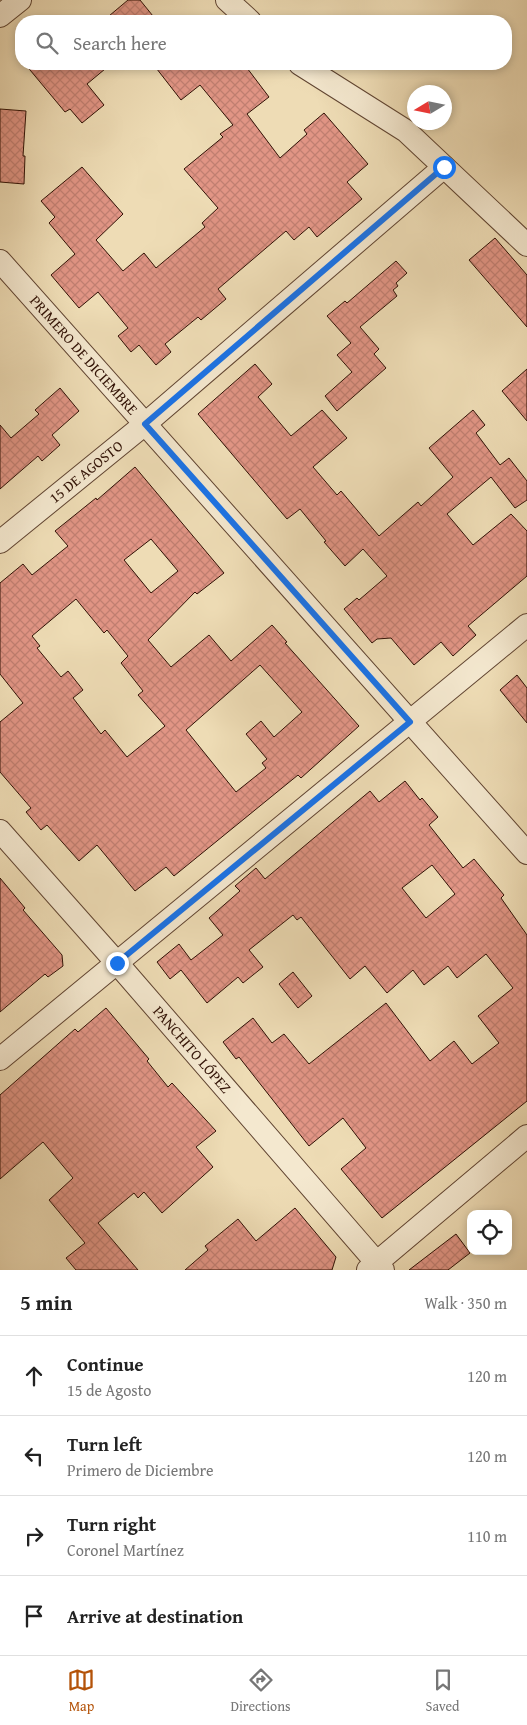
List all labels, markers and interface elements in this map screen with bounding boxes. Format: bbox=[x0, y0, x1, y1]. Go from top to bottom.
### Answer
search box bbox=[15, 15, 512, 70]
icon: search bbox=[33, 29, 61, 57]
text: Search here bbox=[73, 29, 167, 57]
north arrow bbox=[407, 85, 452, 130]
route start bbox=[433, 156, 456, 179]
street label: PRIMERO DE DICIEMBRE bbox=[25, 290, 143, 419]
street label: 15 DE AGOSTO bbox=[44, 435, 127, 508]
route end bbox=[106, 952, 129, 975]
street label: PANCHITO LÓPEZ bbox=[149, 1001, 236, 1098]
map controls bbox=[467, 1210, 512, 1255]
button: locate bbox=[467, 1210, 512, 1255]
text: 5 min bbox=[20, 1287, 72, 1318]
text: Walk · 350 m bbox=[424, 1291, 507, 1315]
text: Continue bbox=[67, 1350, 144, 1378]
icon: ahead bbox=[20, 1362, 48, 1390]
text: 120 m bbox=[467, 1364, 507, 1388]
text: 15 de Agosto bbox=[67, 1378, 152, 1402]
text: Turn left bbox=[67, 1430, 142, 1458]
icon: left bbox=[20, 1442, 48, 1470]
text: 120 m bbox=[467, 1444, 507, 1468]
text: Primero de Diciembre bbox=[67, 1458, 213, 1482]
text: Turn right bbox=[67, 1510, 156, 1538]
icon: right bbox=[20, 1522, 48, 1550]
text: 110 m bbox=[467, 1524, 507, 1548]
text: Coronel Martínez bbox=[67, 1538, 184, 1562]
icon: arrive bbox=[20, 1602, 48, 1630]
text: Arrive at destination bbox=[67, 1602, 243, 1630]
tab: Map bbox=[67, 1666, 95, 1716]
tab: Directions bbox=[230, 1666, 291, 1716]
tab: Saved bbox=[426, 1666, 460, 1716]

